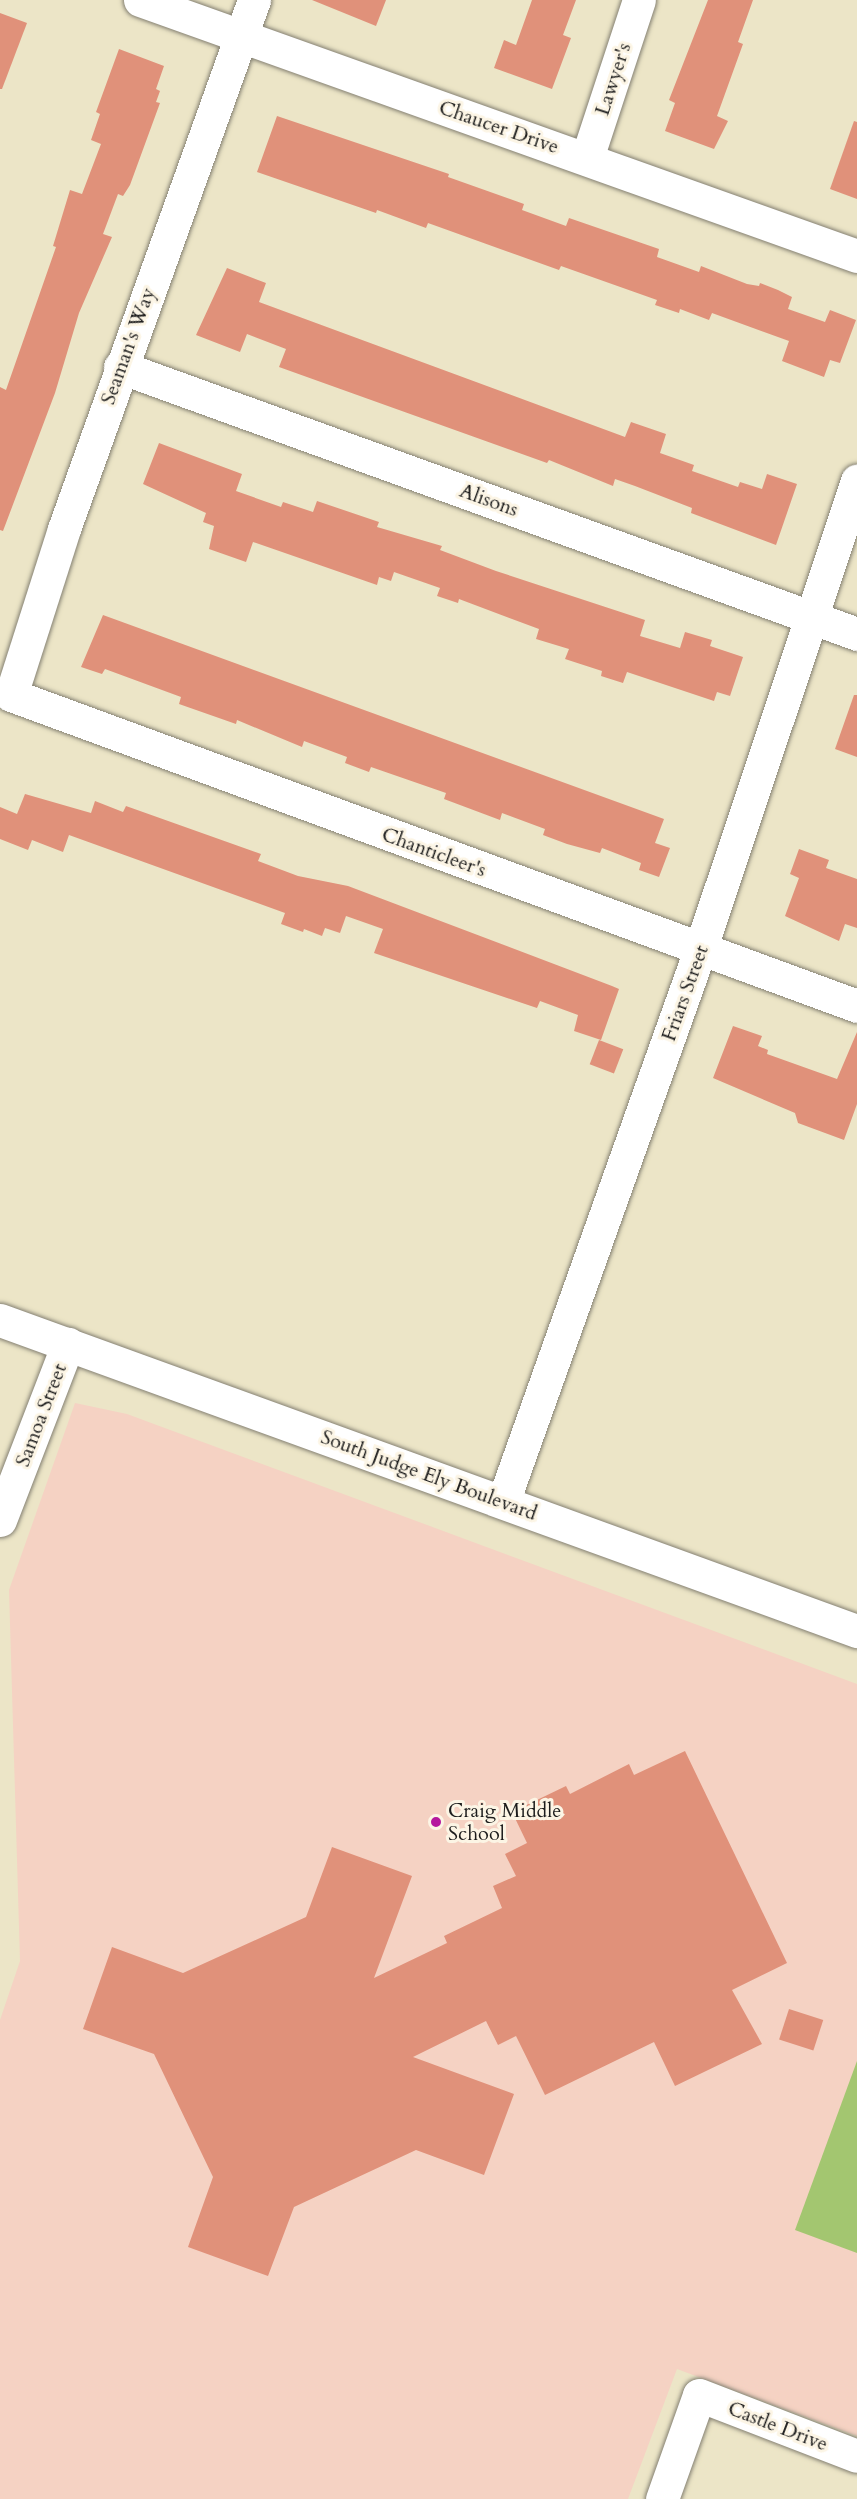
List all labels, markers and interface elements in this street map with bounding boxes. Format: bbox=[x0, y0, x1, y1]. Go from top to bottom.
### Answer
street label: Lawyer's bbox=[590, 40, 636, 118]
street label: Chaucer Drive bbox=[436, 95, 562, 159]
street label: Seaman's Way bbox=[96, 284, 160, 408]
street label: Alisons bbox=[456, 478, 522, 522]
street label: Chanticleer's bbox=[379, 822, 489, 882]
street label: Friars Street bbox=[657, 942, 713, 1044]
street label: Samoa Street bbox=[10, 1360, 72, 1470]
street label: South Judge Ely Boulevard bbox=[318, 1425, 540, 1525]
place label: Craig Middle School bbox=[448, 1798, 561, 1845]
marker: Craig Middle School bbox=[429, 1815, 443, 1829]
street label: Castle Drive bbox=[725, 2396, 831, 2456]

